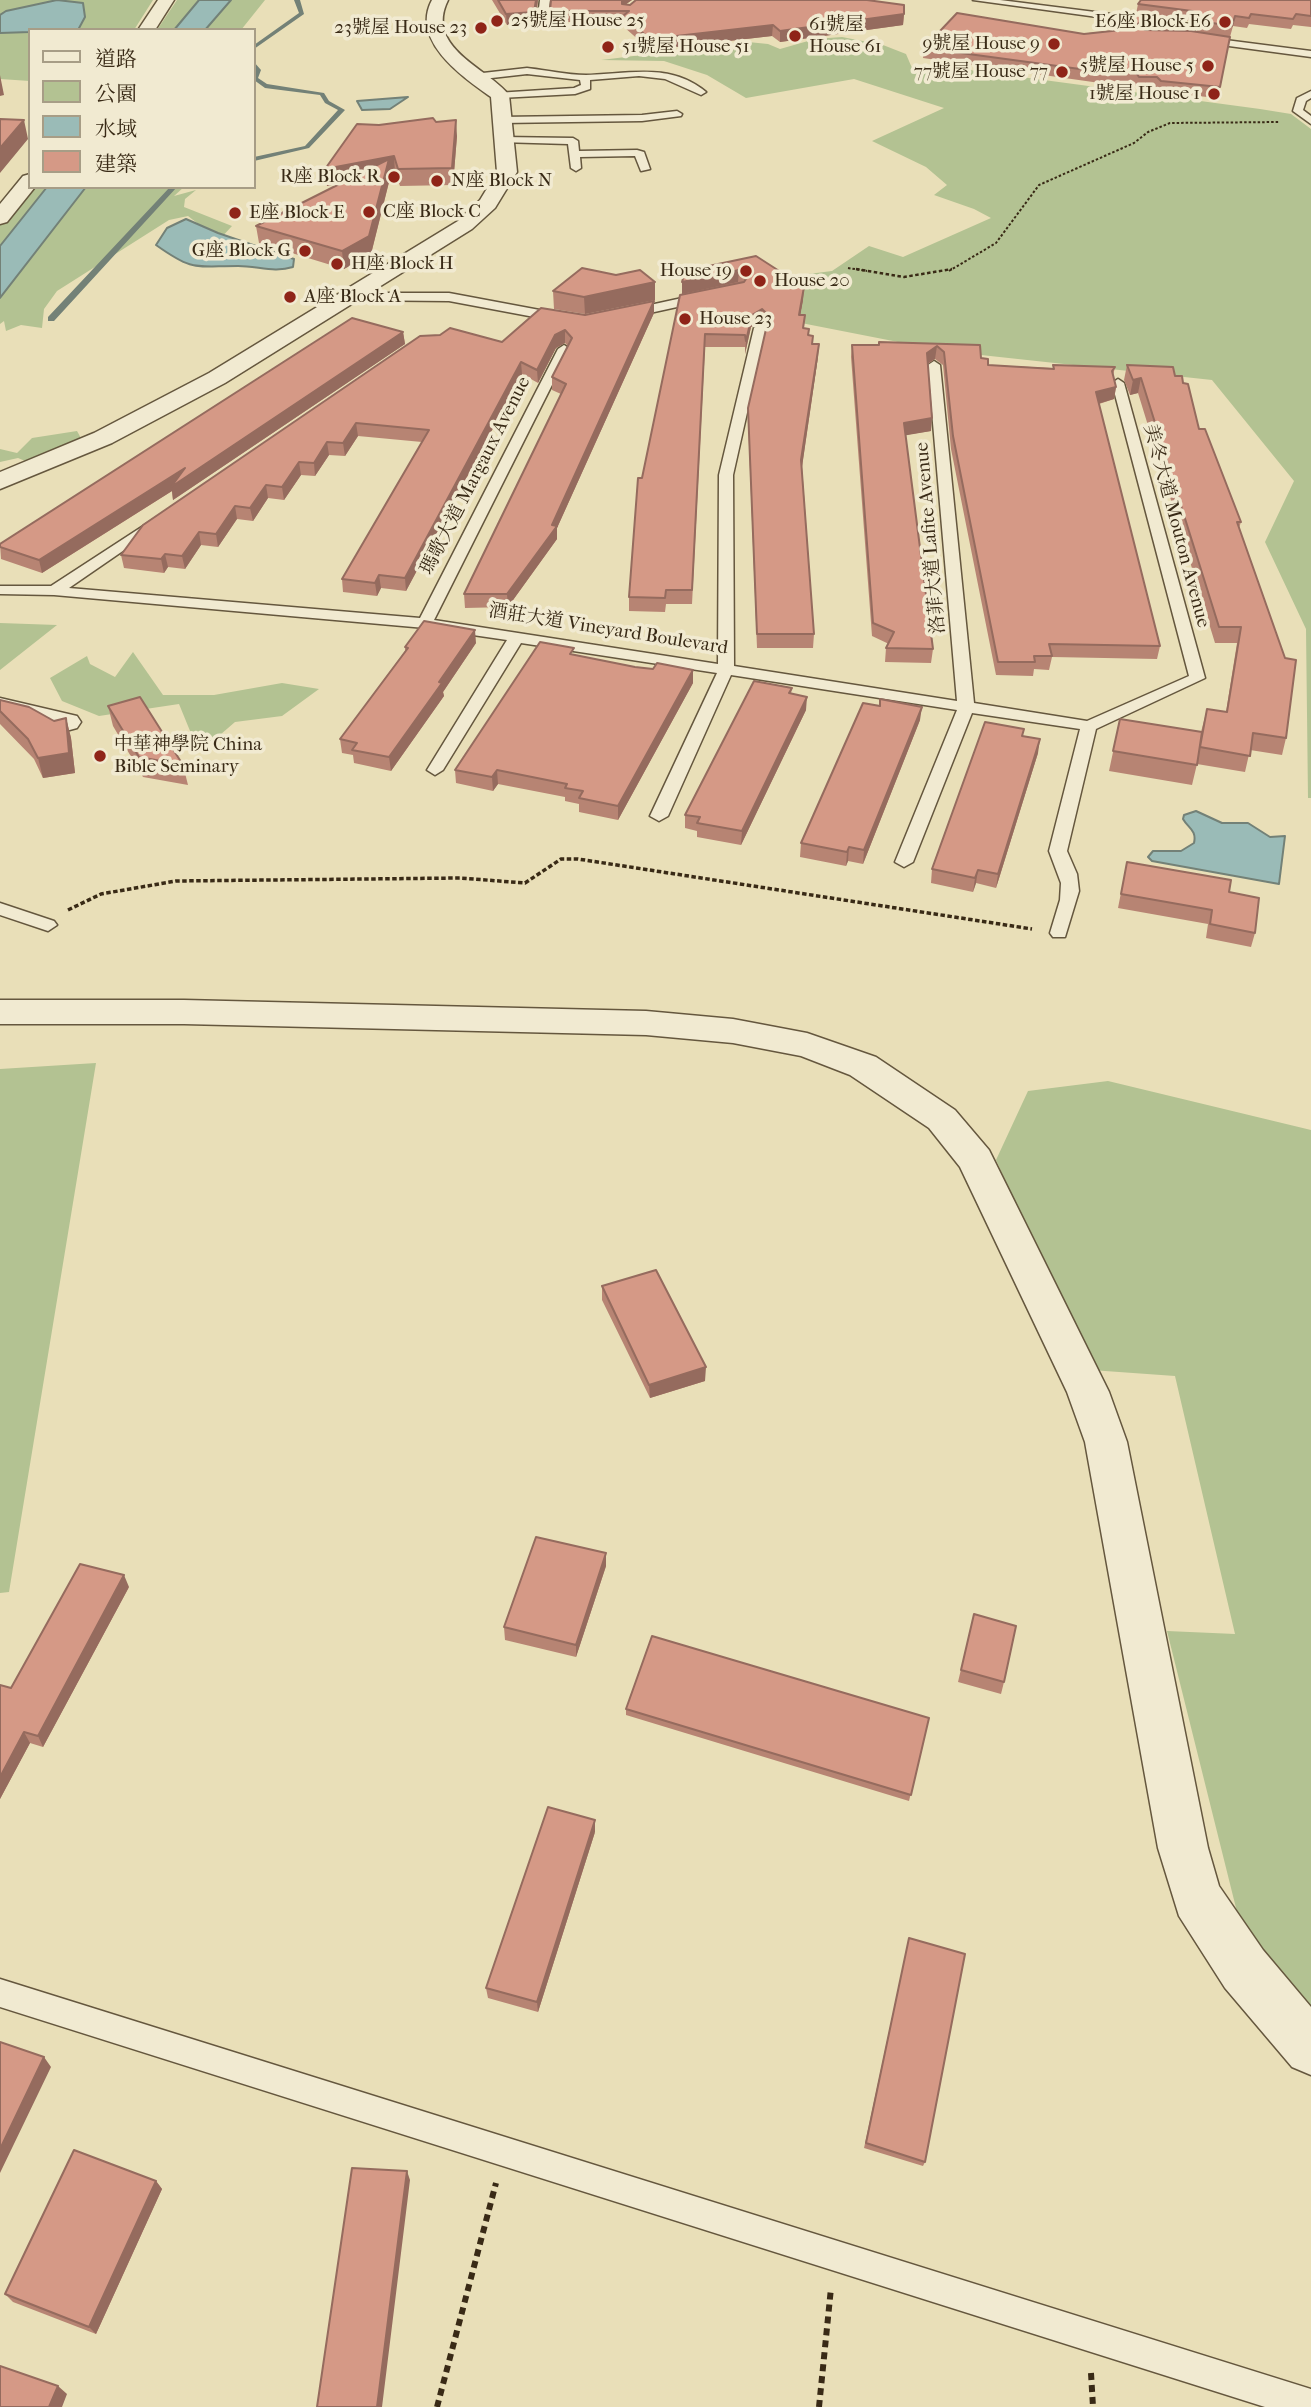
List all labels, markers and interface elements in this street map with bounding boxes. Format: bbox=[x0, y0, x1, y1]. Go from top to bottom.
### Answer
place label: 25號屋 House 25 bbox=[511, 10, 645, 32]
place label: E6座 Block E6 bbox=[1095, 11, 1211, 33]
marker: 25號屋 House 25 bbox=[489, 13, 505, 29]
place label: 61號屋 House 61 bbox=[809, 14, 881, 58]
marker: E6座 Block E6 bbox=[1217, 14, 1233, 30]
place label: 23號屋 House 23 bbox=[334, 17, 467, 39]
marker: 23號屋 House 23 bbox=[473, 20, 489, 36]
legend bbox=[28, 28, 256, 189]
marker: 61號屋 House 61 bbox=[787, 28, 803, 44]
place label: 9號屋 House 9 bbox=[923, 33, 1040, 55]
place label: 51號屋 House 51 bbox=[622, 36, 750, 58]
marker: 9號屋 House 9 bbox=[1046, 36, 1062, 52]
marker: 51號屋 House 51 bbox=[600, 39, 616, 55]
text: 道路 bbox=[95, 47, 137, 71]
place label: 5號屋 House 5 bbox=[1080, 55, 1194, 77]
marker: 5號屋 House 5 bbox=[1200, 58, 1216, 74]
place label: 77號屋 House 77 bbox=[914, 61, 1048, 83]
marker: 77號屋 House 77 bbox=[1054, 64, 1070, 80]
text: 公園 bbox=[95, 82, 137, 106]
place label: 1號屋 House 1 bbox=[1089, 83, 1200, 105]
marker: 1號屋 House 1 bbox=[1206, 86, 1222, 102]
text: 水域 bbox=[95, 117, 137, 141]
text: 建築 bbox=[95, 152, 137, 176]
place label: R座 Block R bbox=[280, 166, 380, 188]
marker: R座 Block R bbox=[386, 169, 402, 185]
place label: N座 Block N bbox=[451, 170, 552, 192]
marker: N座 Block N bbox=[429, 173, 445, 189]
place label: C座 Block C bbox=[383, 201, 481, 223]
place label: E座 Block E bbox=[249, 202, 345, 224]
marker: C座 Block C bbox=[361, 204, 377, 220]
marker: E座 Block E bbox=[227, 205, 243, 221]
place label: G座 Block G bbox=[192, 240, 291, 262]
marker: G座 Block G bbox=[297, 243, 313, 259]
place label: H座 Block H bbox=[351, 253, 453, 275]
marker: H座 Block H bbox=[329, 256, 345, 272]
place label: House 19 bbox=[660, 260, 732, 282]
marker: House 19 bbox=[738, 263, 754, 279]
place label: House 20 bbox=[774, 270, 850, 292]
marker: House 20 bbox=[752, 273, 768, 289]
place label: A座 Block A bbox=[304, 286, 401, 308]
marker: A座 Block A bbox=[282, 289, 298, 305]
place label: House 23 bbox=[699, 308, 772, 330]
marker: House 23 bbox=[677, 311, 693, 327]
street label: 瑪歌大道 Margaux Avenue bbox=[416, 373, 536, 579]
street label: 美冬大道 Mouton Avenue bbox=[1138, 422, 1214, 630]
street label: 洛菲大道 Lafite Avenue bbox=[911, 441, 951, 635]
street label: 酒莊大道 Vineyard Boulevard bbox=[487, 600, 729, 660]
place label: 中華神學院 China Bible Seminary bbox=[114, 734, 262, 778]
marker: 中華神學院 China Bible Seminary bbox=[92, 748, 108, 764]

